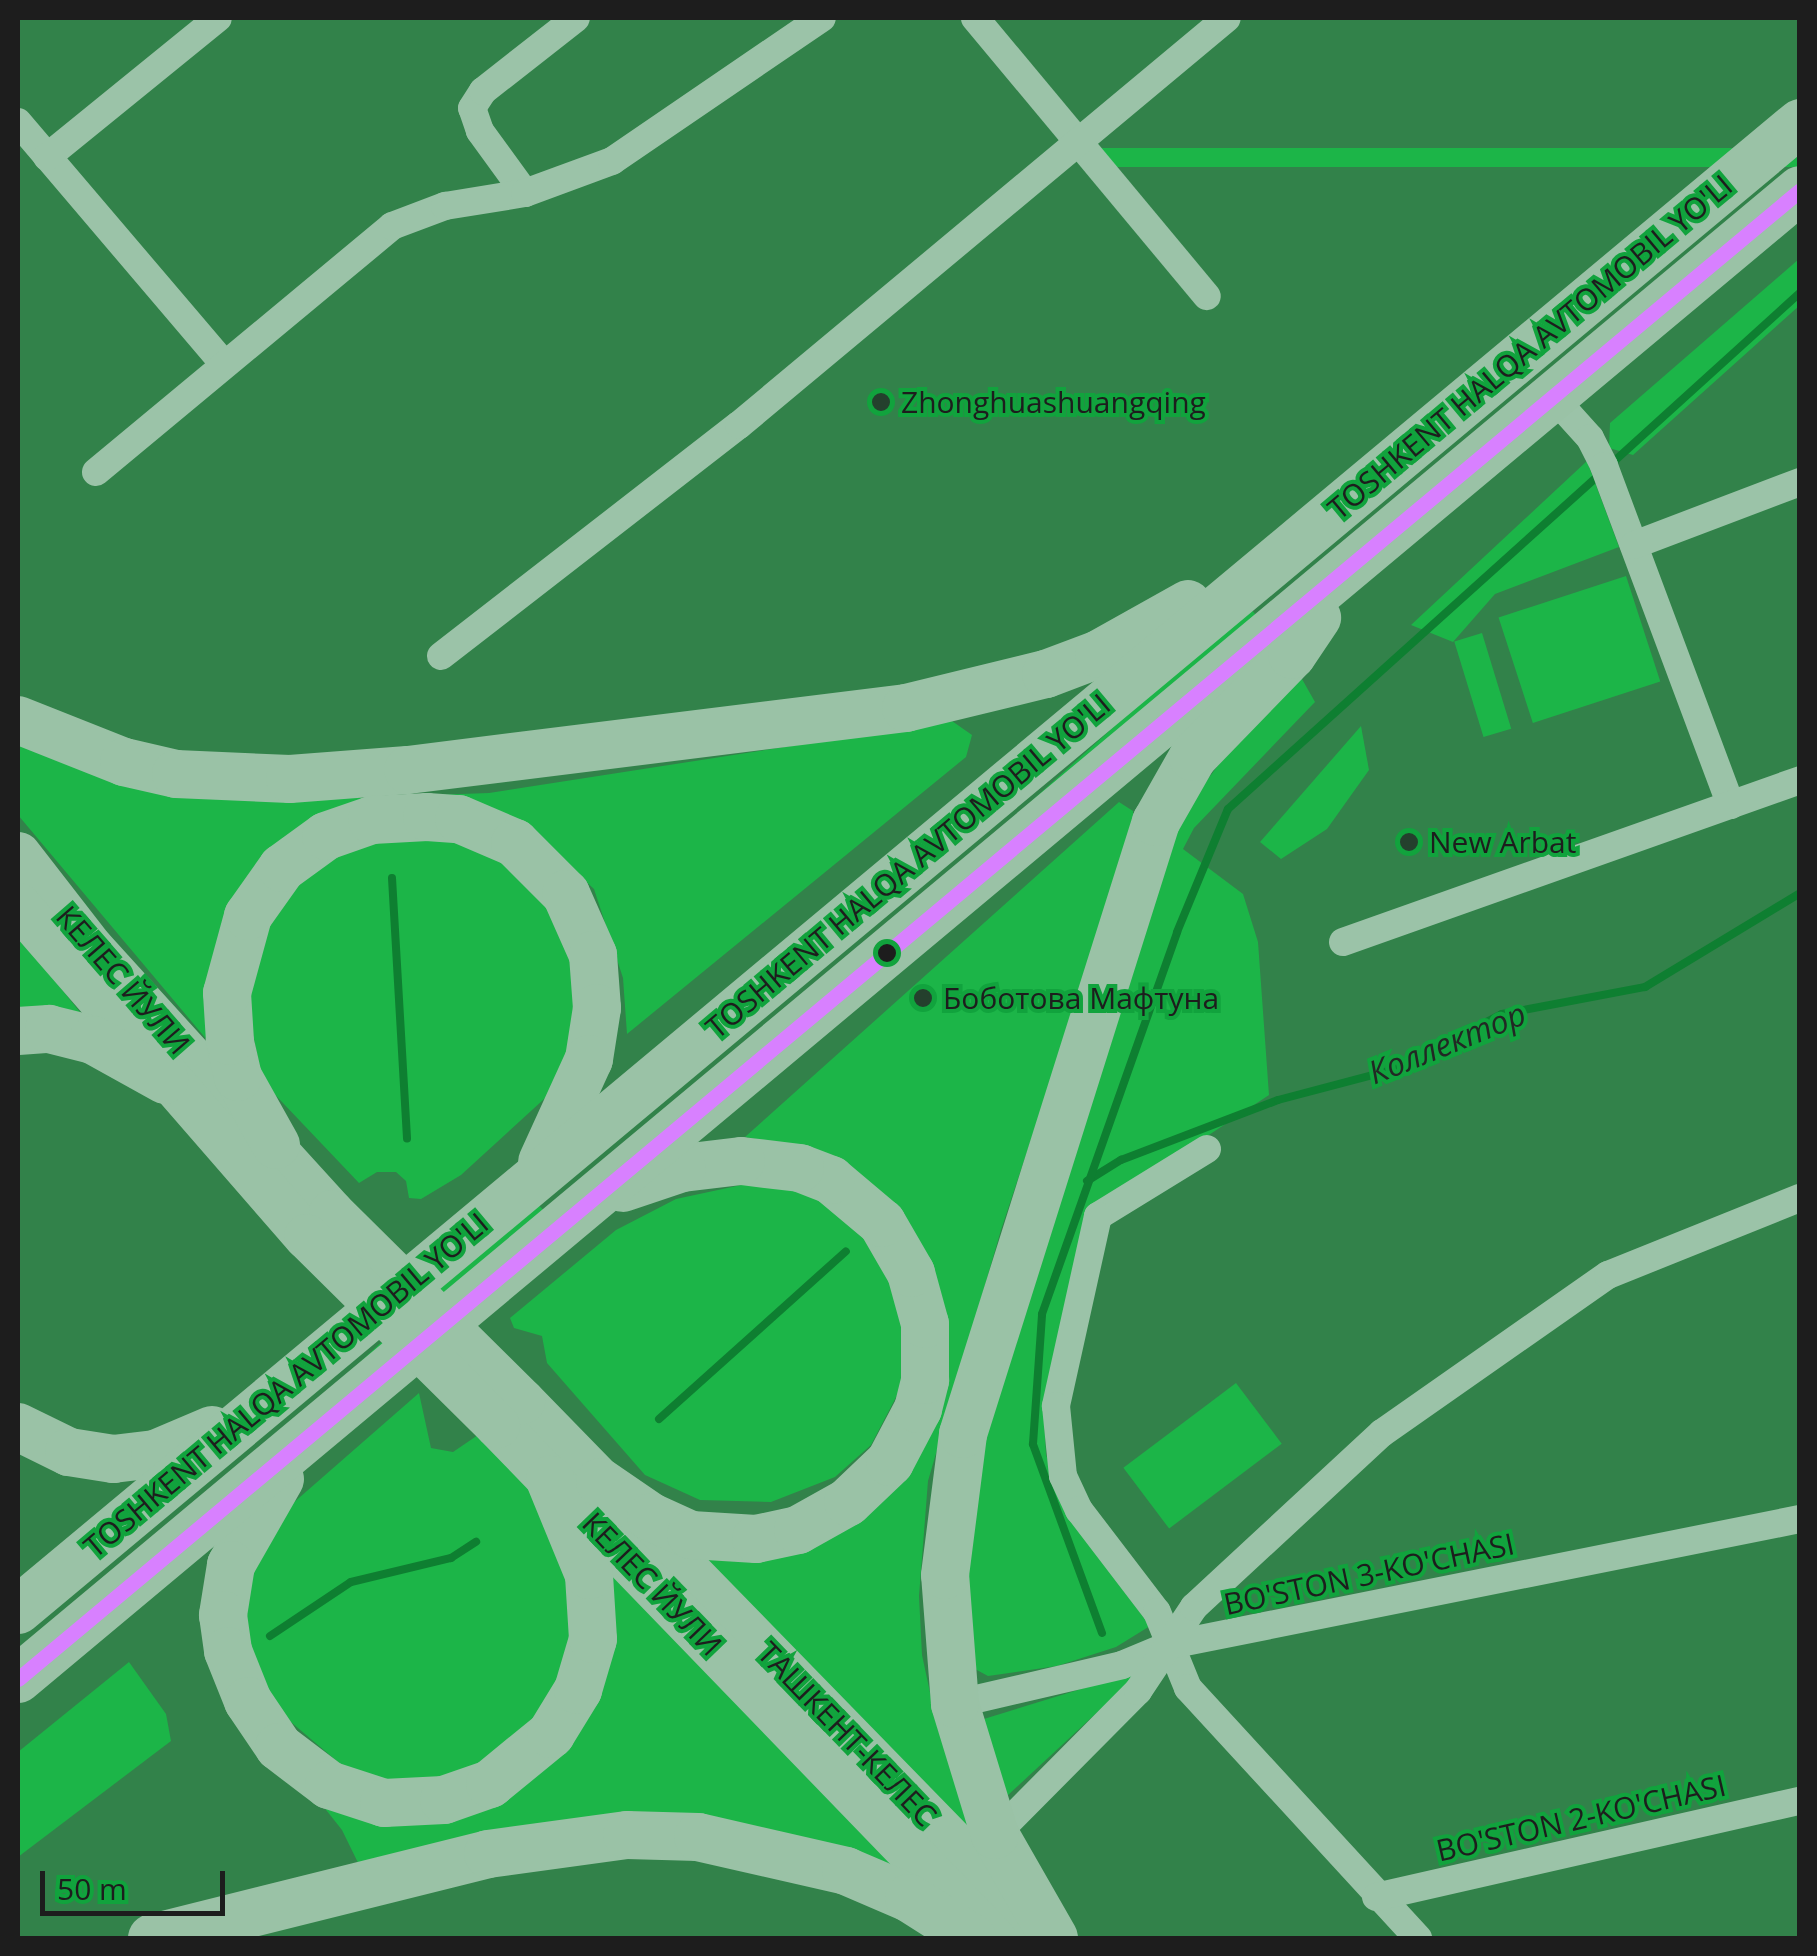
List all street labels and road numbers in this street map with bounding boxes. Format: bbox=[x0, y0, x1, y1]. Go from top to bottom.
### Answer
street label: TOSHKENT HALQA AVTOMOBIL YO'LI bbox=[1321, 167, 1739, 527]
street label: TOSHKENT HALQA AVTOMOBIL YO'LI bbox=[699, 686, 1117, 1046]
street label: КЕЛЕС ЙУЛИ bbox=[49, 899, 197, 1061]
street label: TOSHKENT HALQA AVTOMOBIL YO'LI bbox=[77, 1205, 495, 1565]
street label: КЕЛЕС ЙУЛИ bbox=[575, 1505, 729, 1663]
street label: BO'STON 3-KO'CHASI bbox=[1221, 1526, 1517, 1622]
street label: ТАШКЕНТ-КЕЛЕС bbox=[750, 1635, 944, 1833]
street label: BO'STON 2-KO'CHASI bbox=[1433, 1767, 1729, 1869]

